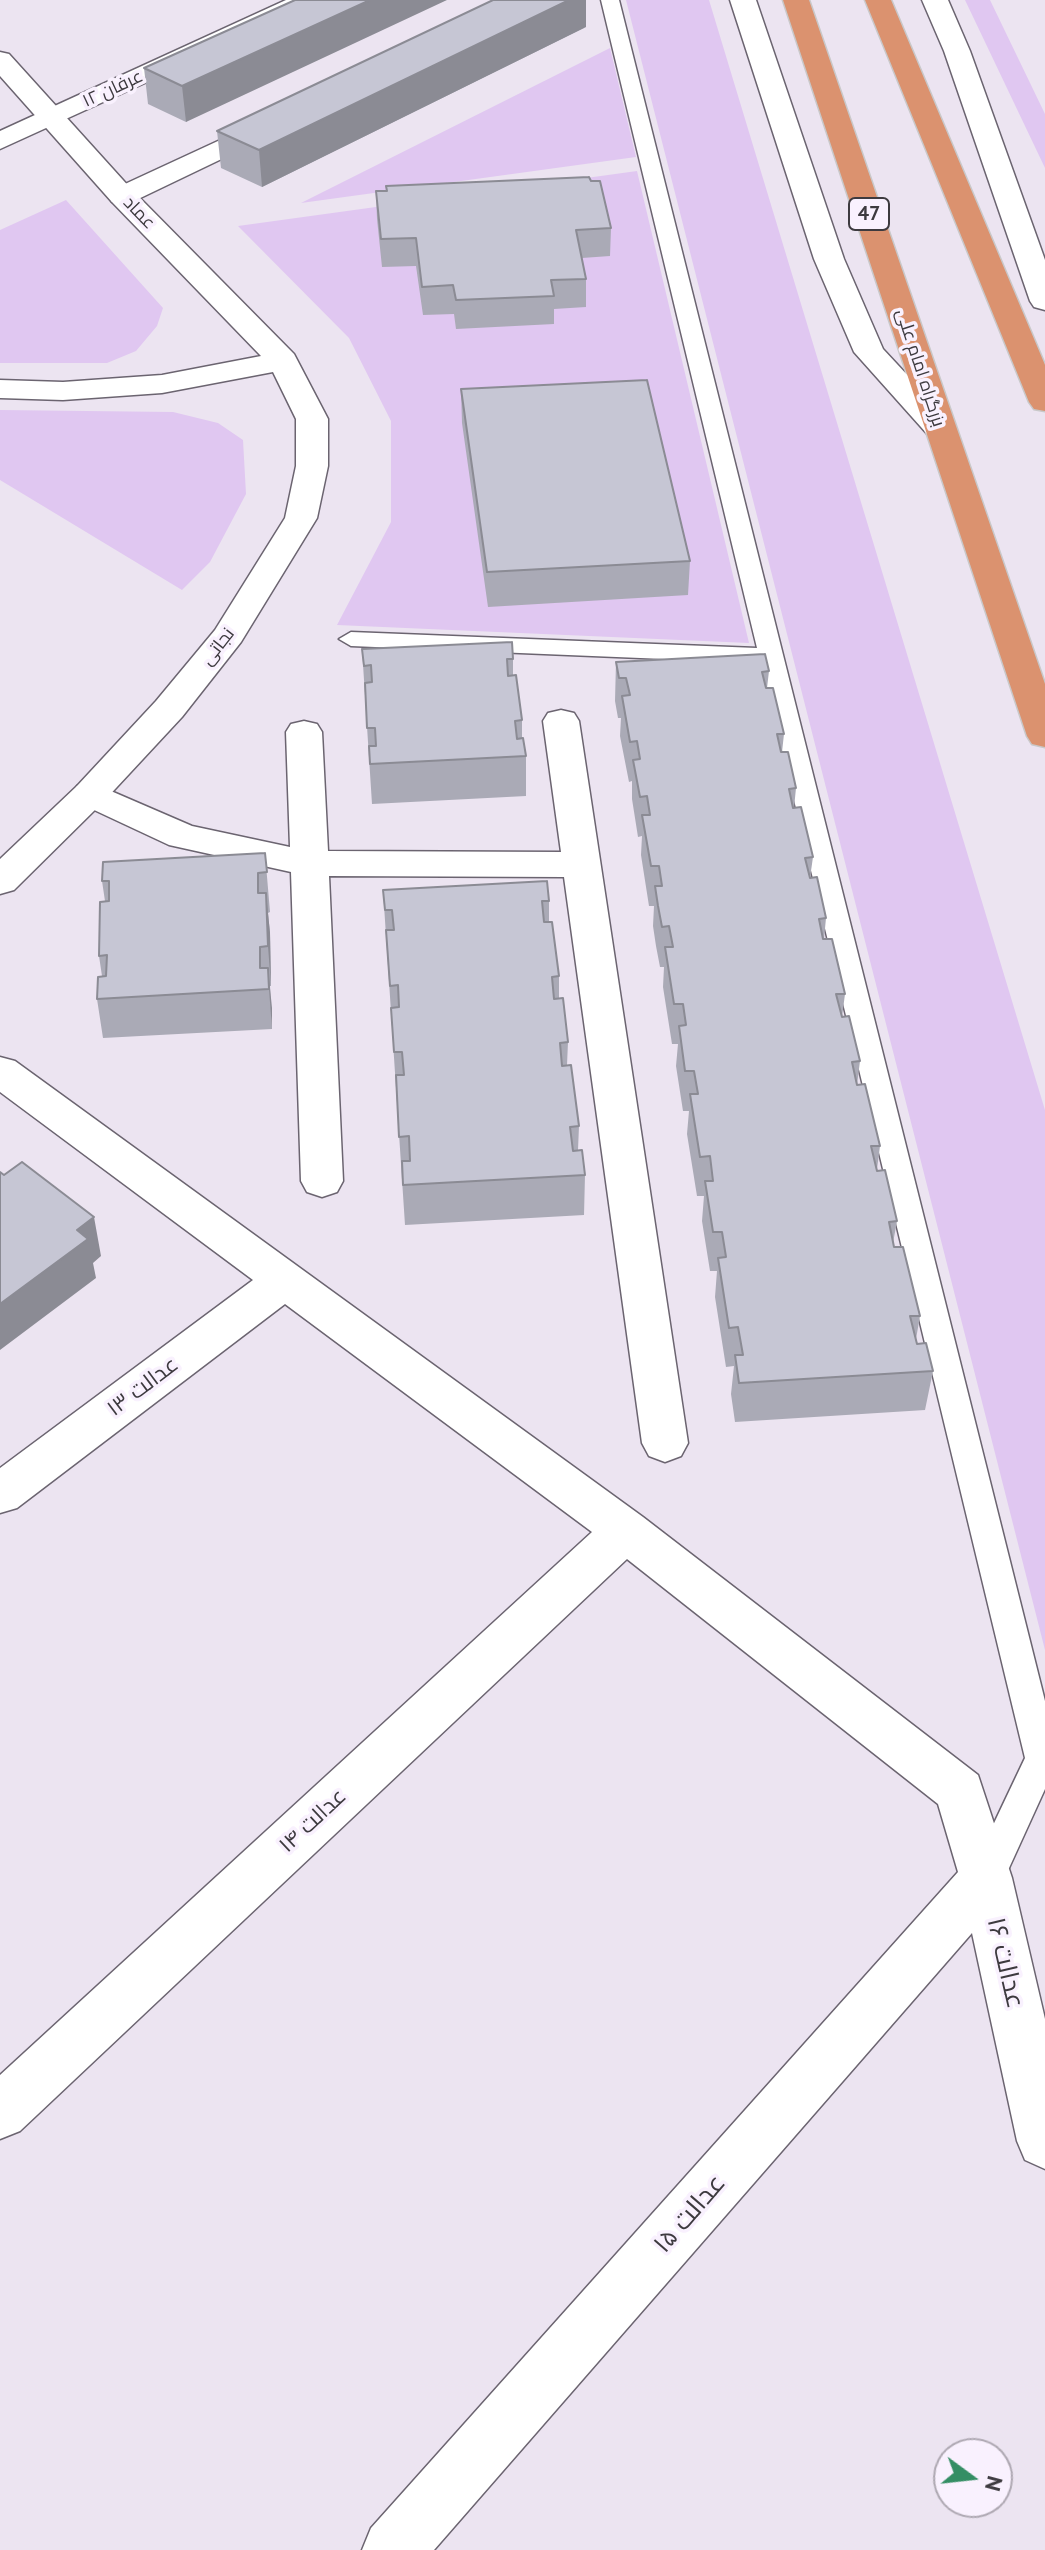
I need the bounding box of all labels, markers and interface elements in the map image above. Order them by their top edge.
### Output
street label: عرفان ۱۲ [79,66,147,112]
street label: عماد [118,192,160,234]
road number: 47 [849,198,889,230]
street label: بزرگراه امام علی [891,306,949,430]
street label: نجاتی [197,624,239,670]
street label: عدالت ۱۳ [102,1352,184,1422]
street label: عدالت ۱۴ [274,1783,352,1859]
street label: عدالت ۱۶ [979,1915,1031,2011]
street label: عدالت ۱۵ [647,2168,733,2260]
north arrow [933,2438,1013,2518]
text: N [979,2473,1010,2494]

